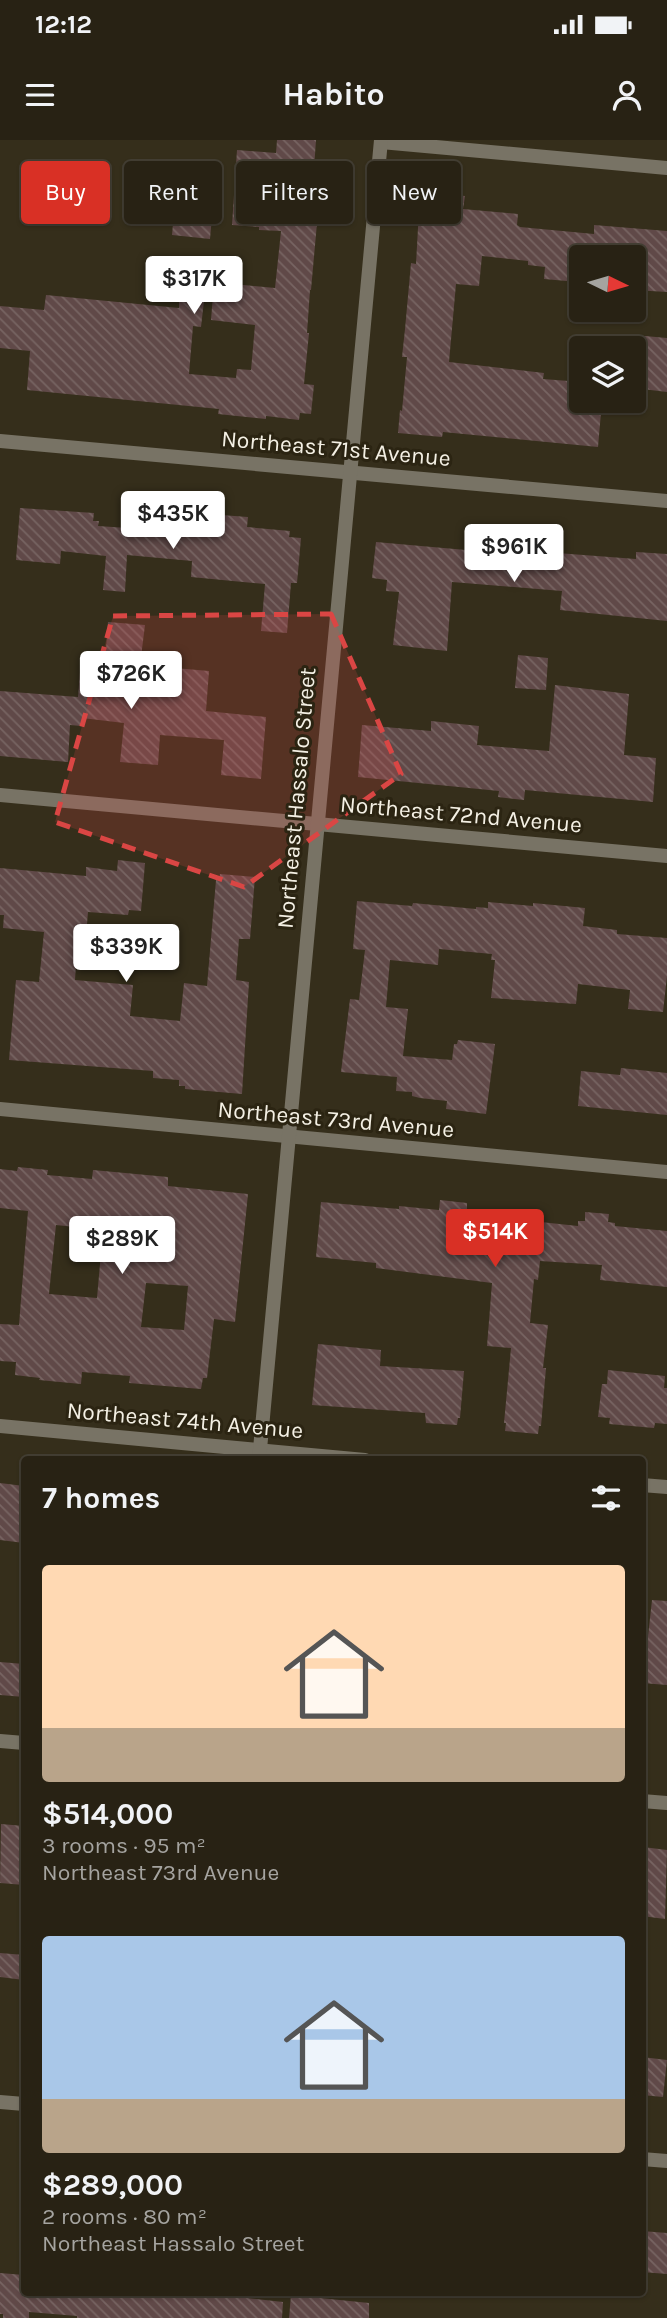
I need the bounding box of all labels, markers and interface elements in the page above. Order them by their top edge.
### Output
text: 12:12 [35,9,92,40]
icon: menu [21,76,59,114]
text: Habito [282,76,385,113]
icon: person [608,76,646,114]
chip: Buy [21,161,110,224]
chip: Rent [124,161,222,224]
chip: Filters [236,161,353,224]
chip: New [367,161,461,224]
north arrow [569,245,646,322]
map controls [569,245,646,413]
pin: $317K [145,256,243,316]
text: $317K [162,265,226,292]
button: layers [569,336,646,413]
street label: Northeast 71st Avenue [220,425,452,472]
pin: $435K [124,492,222,551]
text: $435K [137,500,209,527]
pin: $961K [465,524,563,584]
text: $961K [480,533,548,560]
pin: $726K [82,652,180,711]
text: $726K [96,660,166,687]
street label: Northeast Hassalo Street [272,666,321,930]
street label: Northeast 72nd Avenue [339,790,583,839]
pin: $339K [77,924,175,984]
text: $339K [89,933,163,960]
street label: Northeast 73rd Avenue [217,1096,455,1143]
pin: $514K [446,1210,544,1269]
pin: $289K [73,1216,171,1276]
text: $514K [462,1218,528,1245]
text: $289K [85,1225,159,1252]
street label: Northeast 74th Avenue [66,1397,304,1444]
icon: filters [587,1479,625,1517]
text: 7 homes [42,1480,160,1516]
icon: home [271,1611,397,1737]
text: $514,000 [42,1796,173,1832]
text: 3 rooms · 95 m² [42,1832,206,1859]
text: Northeast 73rd Avenue [42,1859,279,1886]
icon: home [271,1982,397,2108]
text: $289,000 [42,2167,183,2203]
text: 2 rooms · 80 m² [42,2203,207,2230]
text: Northeast Hassalo Street [42,2230,304,2257]

